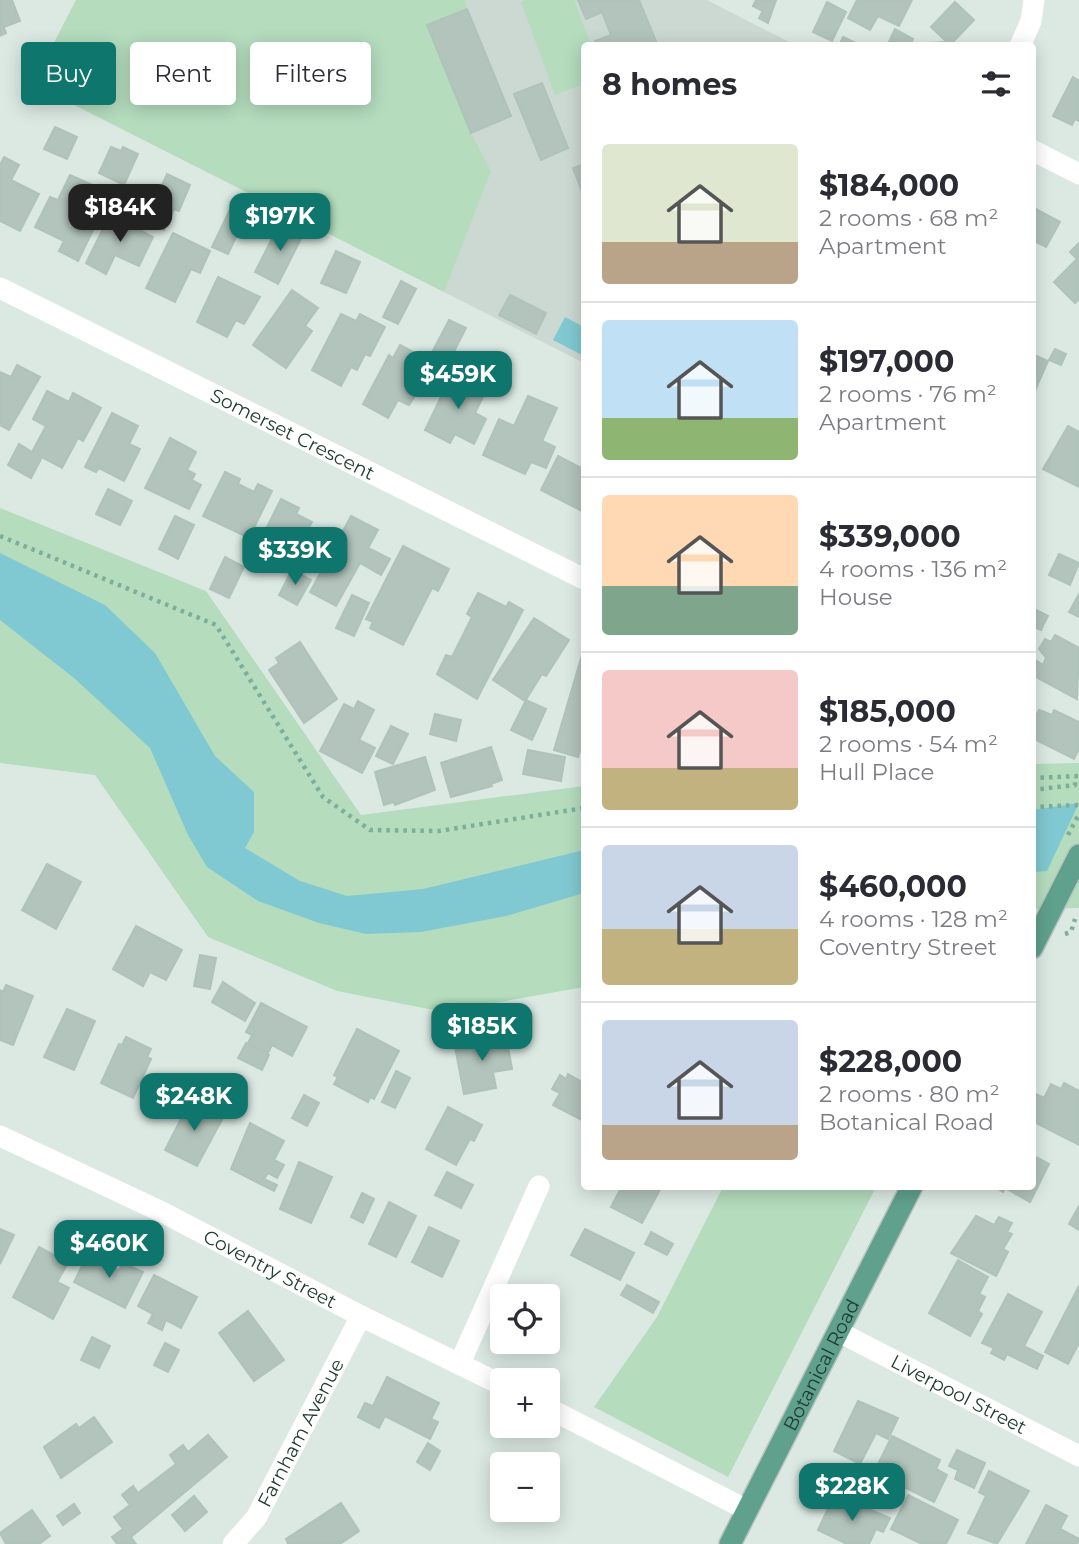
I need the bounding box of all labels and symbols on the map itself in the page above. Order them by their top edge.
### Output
pin: $184K [71,184,169,244]
pin: $197K [231,194,329,253]
pin: $459K [409,352,507,411]
street label: Somerset Crescent [207,383,379,485]
pin: $339K [246,528,344,587]
pin: $185K [433,1004,531,1063]
pin: $248K [145,1074,243,1133]
pin: $460K [60,1220,158,1280]
street label: Coventry Street [200,1224,341,1313]
street label: Botanical Road [778,1295,864,1434]
street label: Liverpool Street [887,1349,1031,1439]
street label: Farnham Avenue [252,1354,348,1511]
pin: $228K [803,1464,901,1523]

